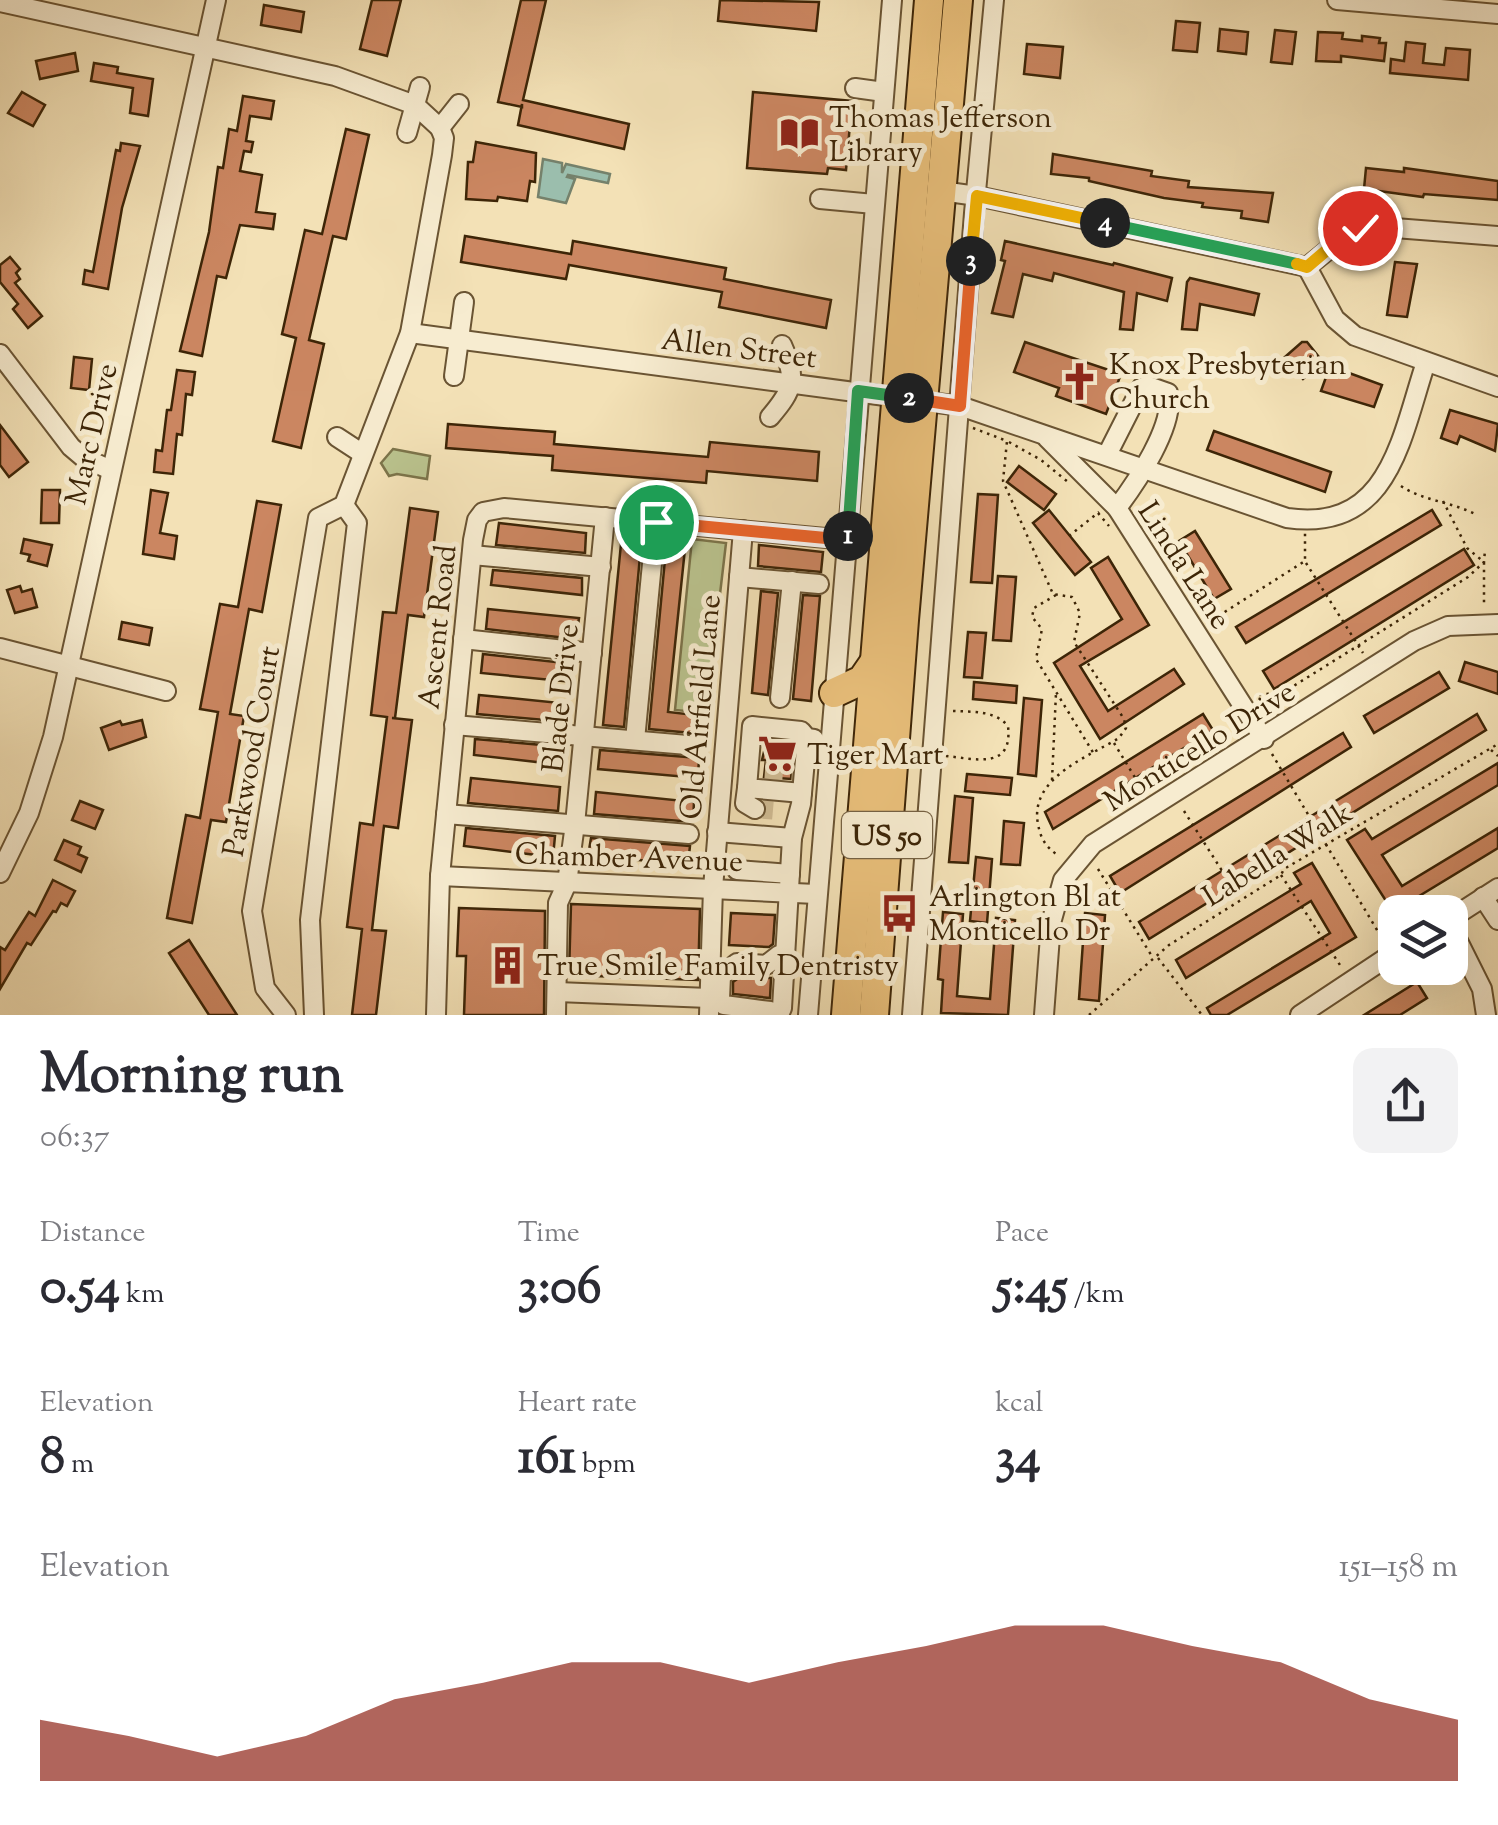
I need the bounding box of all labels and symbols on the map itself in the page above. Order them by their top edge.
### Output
place label: Thomas Jefferson Library [829,98,1052,175]
library icon: Thomas Jefferson Library [778,113,820,155]
pin [1318,186,1403,271]
pin: 4 [1080,198,1130,248]
pin: 3 [946,236,996,286]
street label: Allen Street [658,320,819,381]
place label: Knox Presbyterian Church [1109,345,1347,422]
street label: Marc Drive [56,359,131,510]
church icon: Knox Presbyterian Church [1058,360,1100,402]
pin: 2 [884,373,934,423]
pin [614,480,699,565]
street label: Linda Lane [1126,494,1240,639]
pin: 1 [823,511,873,561]
street label: Ascent Road [409,543,470,712]
street label: Old Airfield Lane [671,593,734,822]
street label: Blade Drive [533,622,592,775]
street label: Parkwood Court [214,643,293,860]
street label: Monticello Drive [1096,672,1304,824]
supermarket icon: Tiger Mart [756,733,798,775]
place label: Tiger Mart [807,735,944,778]
street label: Labella Walk [1195,793,1361,919]
road number: US 50 [842,812,932,858]
street label: Chamber Avenue [514,834,744,885]
place label: Arlington Bl at Monticello Dr [929,877,1121,954]
bus stop icon: Arlington Bl at Monticello Dr [878,892,920,934]
building icon: True Smile Family Dentristy [486,944,528,986]
place label: True Smile Family Dentristy [537,946,899,989]

